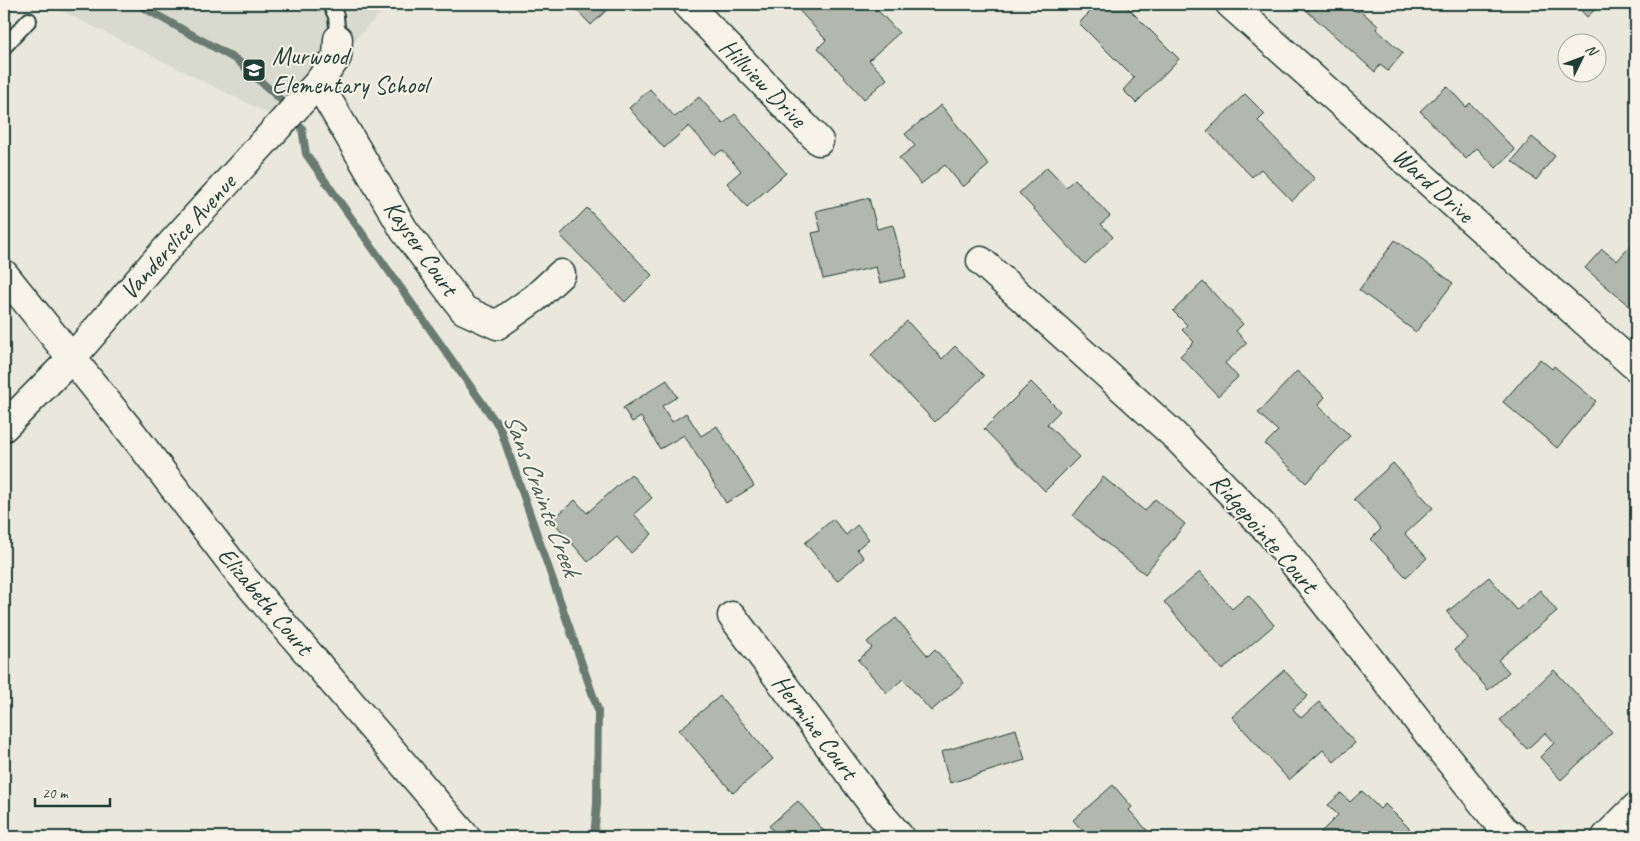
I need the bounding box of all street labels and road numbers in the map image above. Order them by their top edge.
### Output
street label: Hillview Drive [713,32,815,136]
street label: Ward Drive [1386,140,1482,231]
street label: Vanderslice Avenue [113,166,244,307]
street label: Kayser Court [377,194,467,304]
street label: Ridgepointe Court [1203,466,1327,602]
street label: Elizabeth Court [210,540,321,664]
street label: Hermine Court [765,668,867,788]

